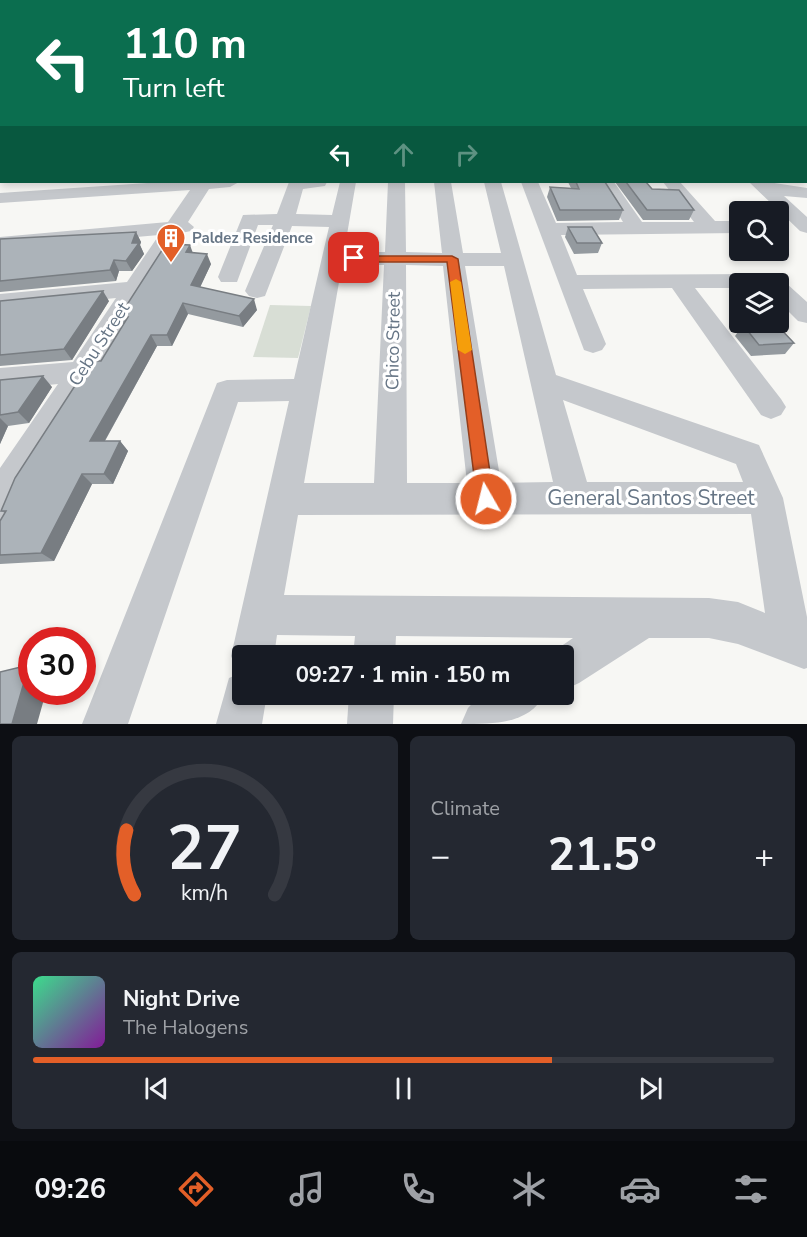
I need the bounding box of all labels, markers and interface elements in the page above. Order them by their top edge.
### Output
text: 110 m [123,16,247,73]
icon: left [24,24,102,102]
text: Turn left [123,70,224,107]
icon: left [324,138,357,171]
icon: ahead [387,138,420,171]
icon: right [450,138,483,171]
map controls [729,201,789,333]
button: search [729,201,789,261]
building icon: Paldez Residence [155,222,187,264]
place label: Paldez Residence [192,228,313,248]
pin [328,232,379,283]
icon: arrive [337,241,370,274]
button: layers [729,273,789,333]
street label: Chico Street [380,291,406,390]
street label: Cebu Street [63,297,135,391]
position arrow [454,467,518,531]
street label: General Santos Street [547,484,755,512]
speed limit sign: 30 [18,627,96,705]
text: 09:27 · 1 min · 150 m [296,660,510,690]
text: Climate [431,795,500,822]
text: 27 [167,806,242,891]
text: 21.5° [548,825,657,886]
text: − [431,834,450,879]
text: + [754,834,774,879]
text: km/h [181,878,228,908]
text: Night Drive [123,984,240,1014]
text: The Halogens [123,1014,248,1041]
icon: previous [140,1072,173,1105]
icon: pause [387,1072,420,1105]
icon: next [634,1072,667,1105]
icon: directions [175,1168,217,1210]
icon: music [286,1168,328,1210]
icon: phone [397,1168,439,1210]
icon: climate [508,1168,550,1210]
icon: car [619,1168,661,1210]
icon: filters [730,1168,772,1210]
text: 09:26 [35,1171,106,1208]

